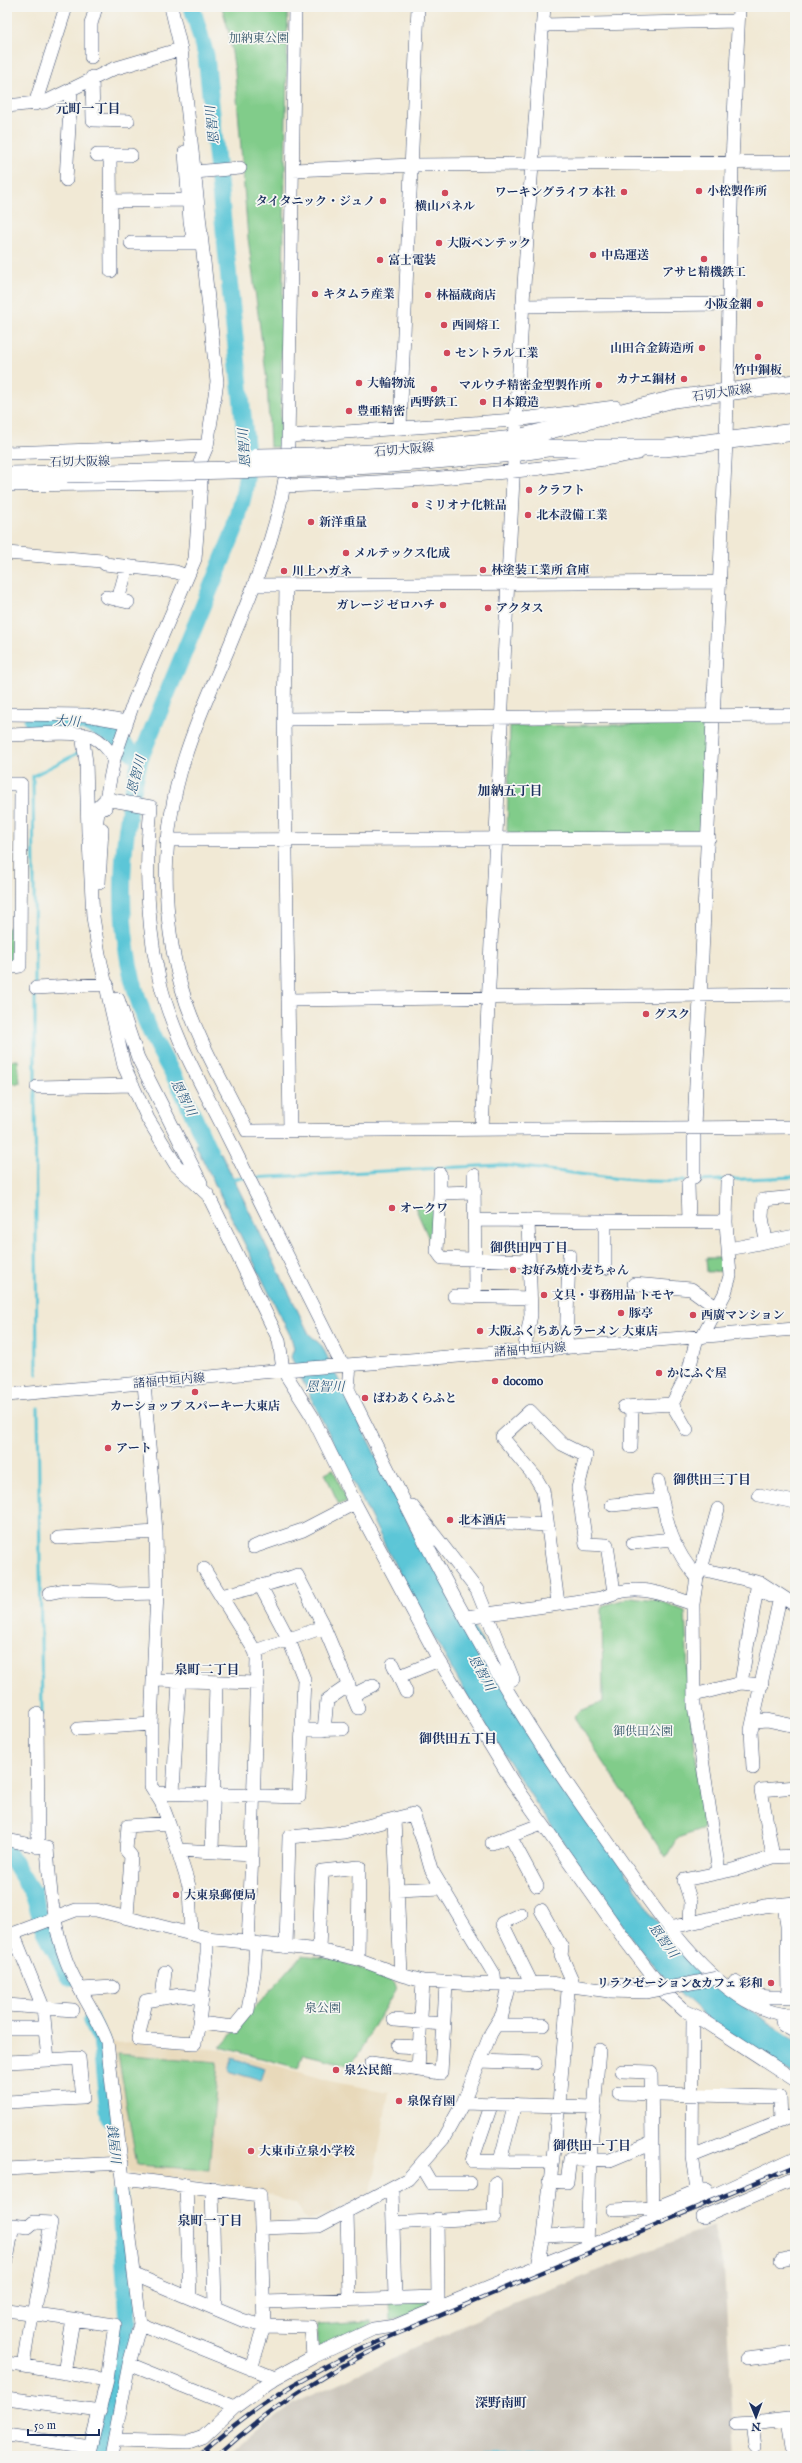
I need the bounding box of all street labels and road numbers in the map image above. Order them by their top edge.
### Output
street label: 石切大阪線 [691,381,753,405]
street label: 石切大阪線 [373,440,435,460]
street label: 石切大阪線 [50,454,110,470]
street label: 諸福中垣内線 [494,1340,566,1360]
street label: 諸福中垣内線 [132,1370,206,1392]

